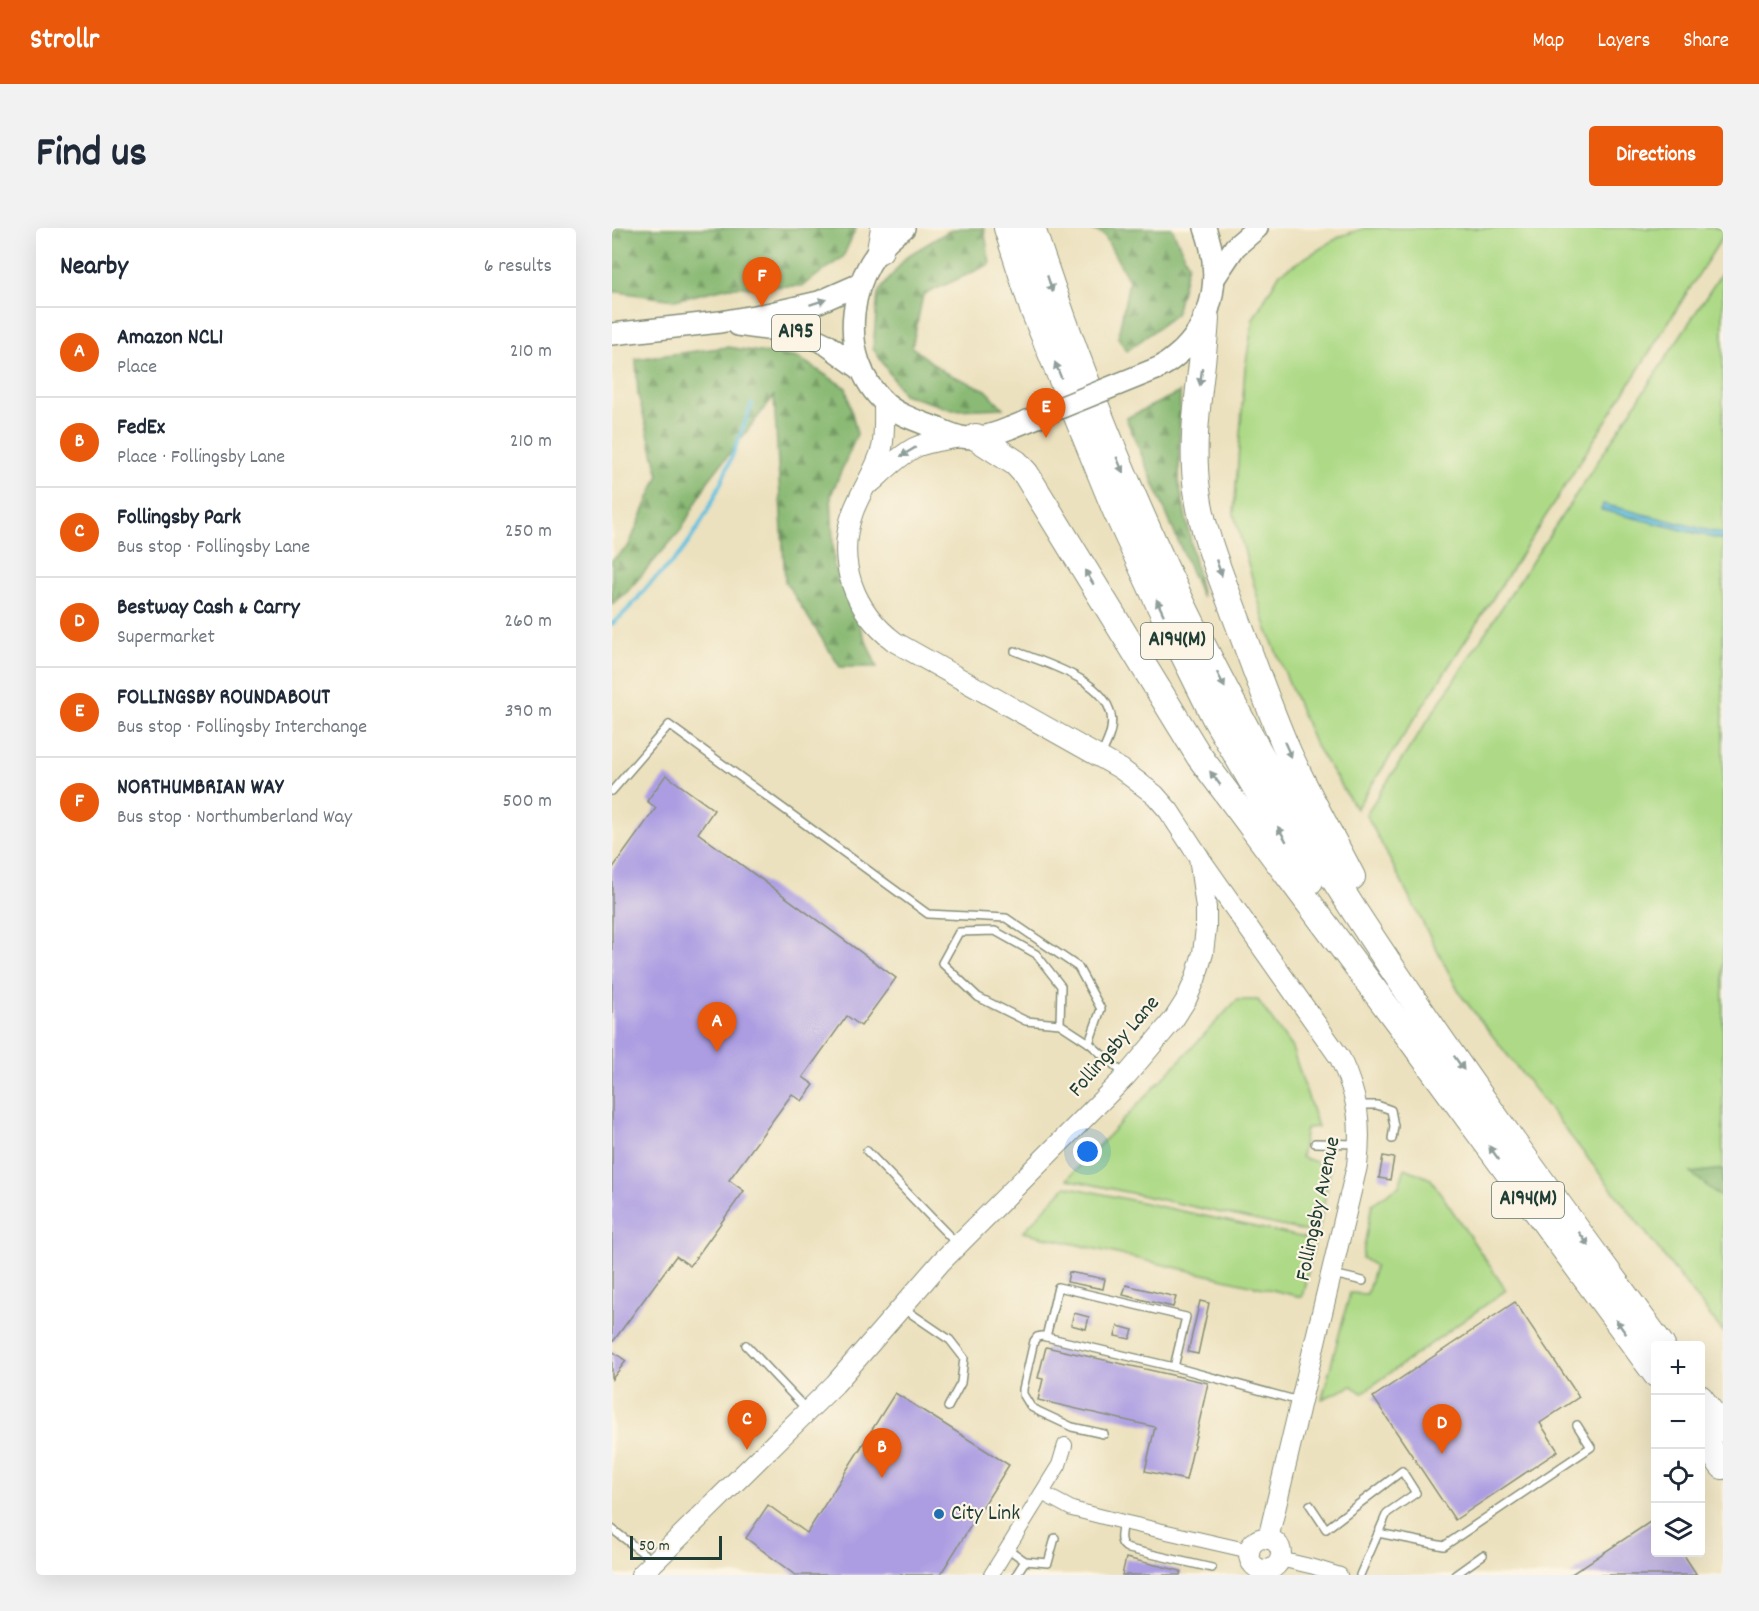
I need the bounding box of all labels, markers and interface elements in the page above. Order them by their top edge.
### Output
text: Strollr [30,22,99,62]
text: Map [1533,27,1564,57]
text: Layers [1597,27,1650,57]
text: Share [1683,27,1729,57]
text: Find us [36,126,147,186]
button: Directions [1589,126,1723,186]
text: Nearby [60,249,128,286]
text: 6 results [484,253,552,281]
pin: F [742,257,782,307]
one-way arrow [1046,275,1055,293]
one-way arrow [809,296,827,306]
road number: A195 [772,315,820,351]
text: Amazon NCL1 [117,323,223,354]
text: A [74,338,85,366]
text: 210 m [510,338,552,366]
text: Place [117,354,157,382]
one-way arrow [1053,361,1062,379]
one-way arrow [1196,367,1205,386]
pin: E [1026,388,1066,438]
text: FedEx [117,413,165,444]
text: B [75,428,84,456]
text: 210 m [510,428,552,456]
text: Place · Follingsby Lane [117,444,285,472]
one-way arrow [900,447,916,458]
one-way arrow [1116,457,1125,474]
text: Follingsby Park [117,503,241,534]
text: C [75,518,84,546]
text: 250 m [505,518,552,546]
text: Bus stop · Follingsby Lane [117,534,310,562]
one-way arrow [1214,559,1224,577]
one-way arrow [1084,569,1095,585]
text: Bestway Cash & Carry [117,593,300,624]
one-way arrow [1155,598,1164,615]
text: D [74,608,85,636]
text: 260 m [504,608,552,636]
road number: A194(M) [1141,623,1213,659]
text: Supermarket [117,624,215,652]
one-way arrow [1216,672,1226,689]
text: FOLLINGSBY ROUNDABOUT [117,683,330,714]
text: E [75,698,84,726]
text: 390 m [505,698,552,726]
text: Bus stop · Follingsby Interchange [117,714,367,742]
one-way arrow [1283,742,1293,760]
one-way arrow [1209,770,1221,786]
text: NORTHUMBRIAN WAY [117,773,283,804]
text: F [75,788,84,816]
text: 500 m [503,788,552,816]
text: Bus stop · Northumberland Way [117,804,352,832]
one-way arrow [1277,826,1288,842]
street label: Follingsby Lane [1062,989,1168,1105]
pin: A [698,1002,736,1052]
one-way arrow [1452,1055,1464,1071]
street label: Follingsby Avenue [1289,1134,1349,1284]
your location [1073,1137,1102,1166]
one-way arrow [1488,1145,1500,1160]
road number: A194(M) [1492,1182,1564,1218]
one-way arrow [1578,1230,1590,1246]
one-way arrow [1615,1320,1627,1336]
map controls [1651,1341,1705,1557]
button: + [1651,1341,1705,1395]
button: − [1651,1395,1705,1449]
pin: C [728,1400,766,1450]
pin: D [1422,1404,1462,1454]
pin: B [862,1428,902,1478]
button: locate [1651,1449,1705,1503]
place label: City Link [951,1499,1020,1530]
button: layers [1651,1503,1705,1557]
marker: City Link [932,1507,946,1521]
scale bar [630,1533,722,1560]
text: 50 m [639,1535,670,1558]

